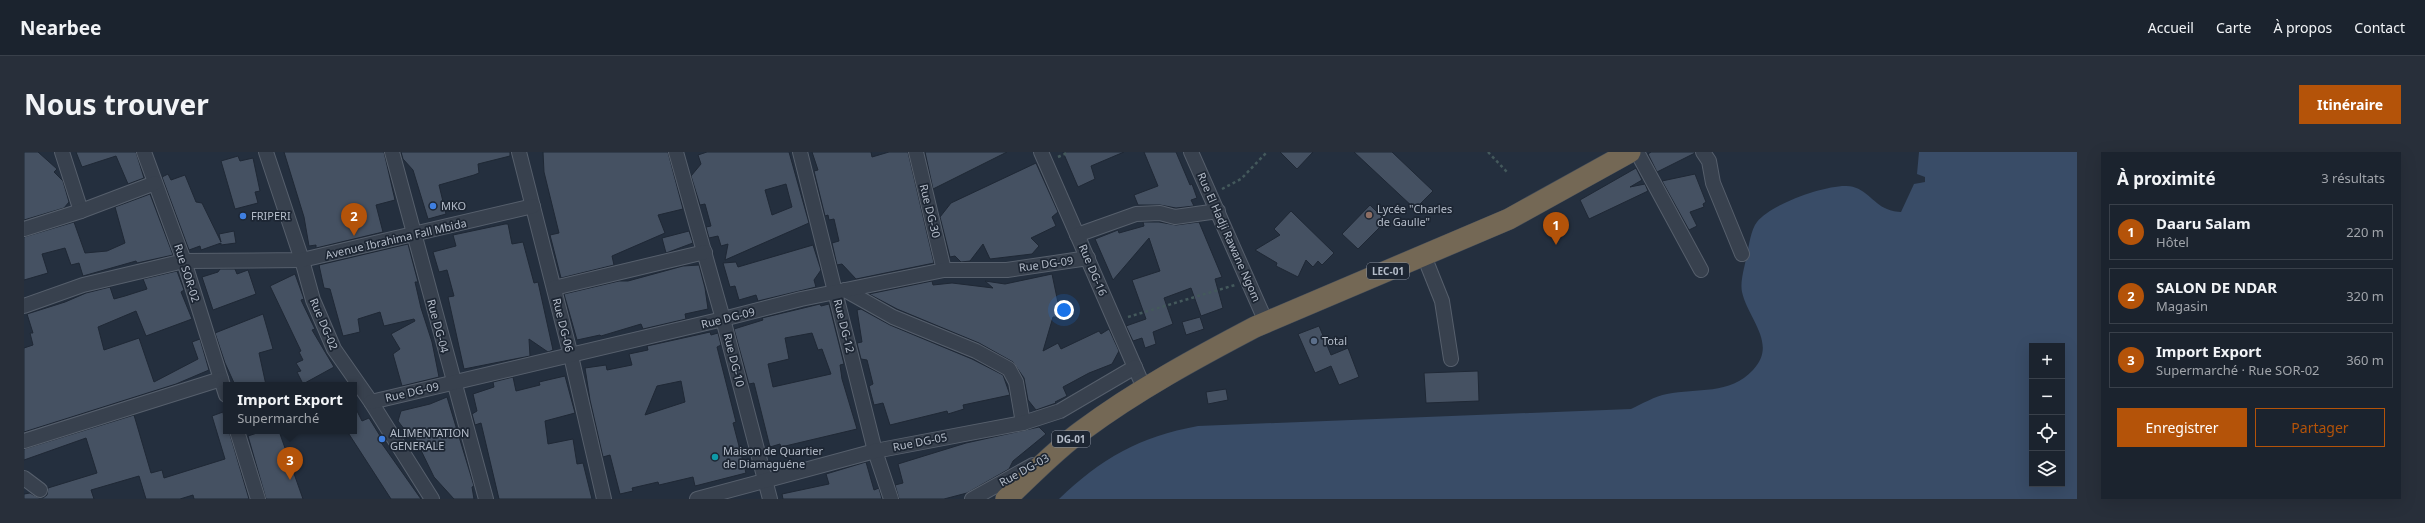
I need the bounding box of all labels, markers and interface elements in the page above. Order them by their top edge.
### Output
text: Nearbee [20,15,101,41]
text: Accueil [2148,18,2194,37]
text: Carte [2216,18,2251,37]
text: À propos [2273,18,2332,37]
text: Contact [2354,18,2405,37]
text: Nous trouver [24,85,209,123]
button: Itinéraire [2299,85,2401,124]
text: À proximité [2117,167,2216,190]
text: 3 résultats [2321,169,2385,187]
street label: Rue El Hadji Rawane Ngom [1194,170,1265,304]
street label: Rue DG-30 [917,182,944,239]
place label: MKO [441,198,466,213]
marker: MKO [428,201,438,211]
place label: Lycée "Charles de Gaulle" [1377,201,1452,229]
pin: 2 [341,203,367,236]
place label: FRIPERI [251,208,291,223]
marker: Lycée "Charles de Gaulle" [1364,210,1374,220]
marker: FRIPERI [238,211,248,221]
pin: 1 [1543,212,1569,245]
text: Daaru Salam [2156,213,2251,233]
street label: Avenue Ibrahima Fall Mbida [324,215,468,262]
text: 1 [2127,223,2135,241]
text: 220 m [2346,223,2384,241]
text: Hôtel [2156,233,2189,251]
street label: Rue SOR-02 [171,242,204,304]
street label: Rue DG-16 [1076,242,1111,298]
street label: Rue DG-09 [1018,252,1074,275]
road number: LEC-01 [1367,263,1409,279]
text: SALON DE NDAR [2156,277,2277,297]
text: 2 [2127,287,2135,305]
text: 320 m [2346,287,2384,305]
street label: Rue DG-02 [307,296,342,352]
street label: Rue DG-06 [550,296,577,353]
street label: Rue DG-04 [424,297,453,355]
street label: Rue DG-12 [831,297,858,354]
text: Magasin [2156,297,2208,315]
your location [1054,300,1074,320]
street label: Rue DG-09 [699,304,756,331]
street label: Rue DG-10 [721,331,748,388]
place label: Total [1322,333,1347,348]
marker: Total [1309,336,1319,346]
text: Import Export [2156,341,2262,361]
map controls [2029,343,2065,487]
button: + [2029,343,2065,379]
text: 3 [2127,351,2135,369]
text: 360 m [2346,351,2384,369]
text: Supermarché · Rue SOR-02 [2156,361,2320,379]
street label: Rue DG-09 [383,378,440,405]
button: − [2029,379,2065,415]
popup [223,382,357,434]
text: Import Export [237,389,343,409]
button: Enregistrer [2117,408,2247,447]
button: Partager [2255,408,2385,447]
text: Supermarché [237,409,319,427]
button: locate [2029,415,2065,451]
place label: ALIMENTATION GENERALE [390,425,469,453]
street label: Rue DG-05 [892,429,948,454]
road number: DG-01 [1052,431,1090,447]
marker: ALIMENTATION GENERALE [377,434,387,444]
place label: Maison de Quartier de Diamaguéne [723,443,824,471]
pin: 3 [277,447,303,480]
street label: Rue DG-03 [996,450,1051,489]
button: layers [2029,451,2065,487]
marker: Maison de Quartier de Diamaguéne [710,452,720,462]

